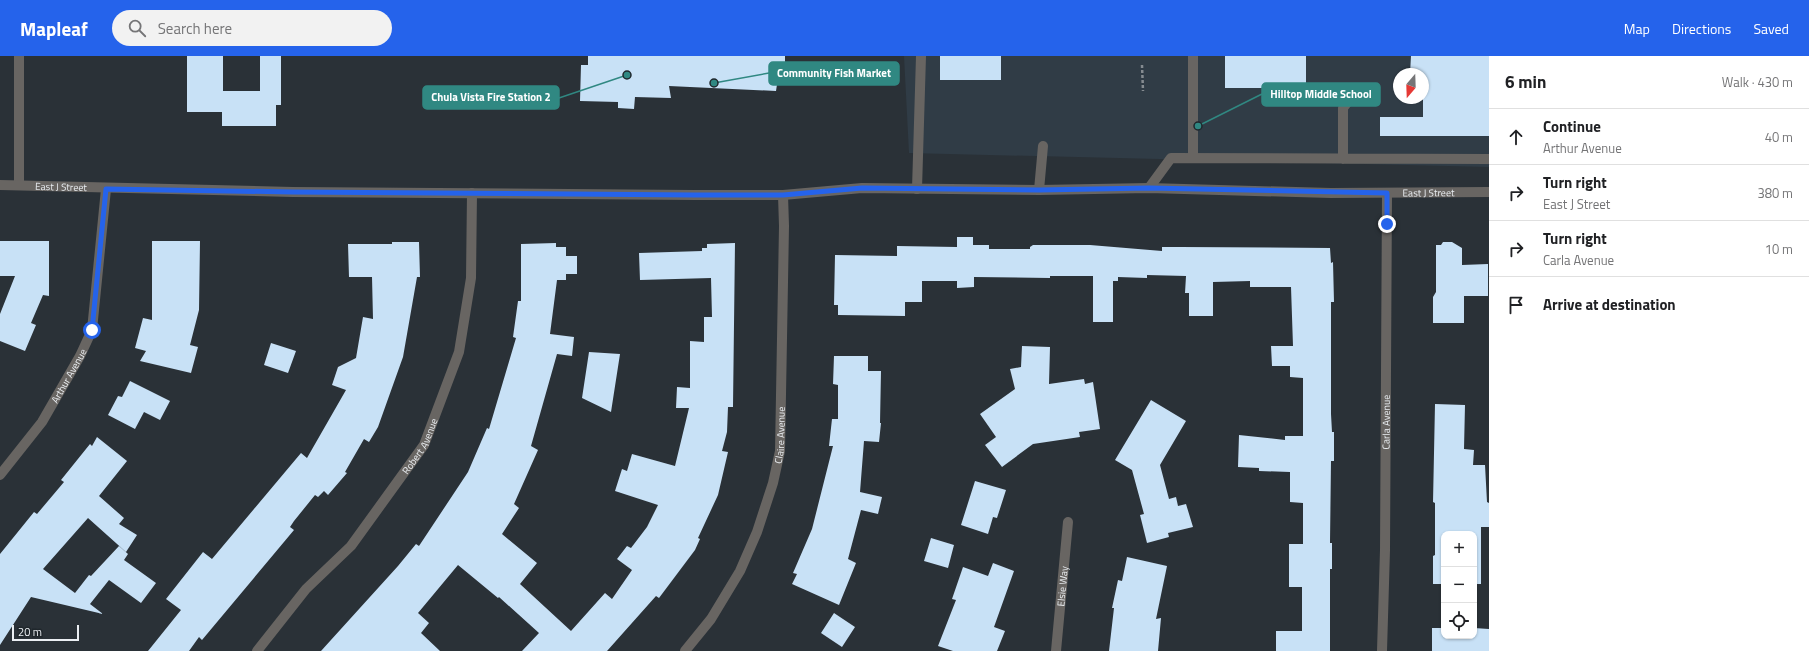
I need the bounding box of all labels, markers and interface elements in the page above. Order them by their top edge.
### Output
search box [112,10,392,46]
text: Mapleaf [20,14,88,43]
icon: search [126,17,148,39]
text: Search here [158,17,232,40]
text: Map [1624,18,1650,39]
text: Directions [1672,18,1731,39]
text: Saved [1753,18,1789,39]
callout: Community Fish Market [769,62,899,85]
text: Community Fish Market [777,65,891,81]
north arrow [1393,68,1429,104]
text: 6 min [1505,69,1546,95]
text: Walk · 430 m [1722,72,1793,92]
callout: Hilltop Middle School [1262,83,1380,106]
callout: Chula Vista Fire Station 2 [423,86,559,109]
text: Hilltop Middle School [1270,86,1372,102]
text: Chula Vista Fire Station 2 [431,89,551,105]
text: Continue [1543,115,1601,138]
icon: ahead [1505,126,1527,148]
text: 40 m [1765,127,1793,147]
text: Arthur Avenue [1543,138,1622,158]
text: Turn right [1543,171,1607,194]
street label: East J Street [35,179,88,195]
icon: right [1505,182,1527,204]
text: 380 m [1757,183,1793,203]
street label: East J Street [1403,185,1455,201]
text: East J Street [1543,194,1610,214]
route end [1378,215,1396,233]
text: Turn right [1543,227,1607,250]
icon: right [1505,238,1527,260]
text: 10 m [1765,239,1793,259]
text: Carla Avenue [1543,250,1614,270]
text: Arrive at destination [1543,293,1676,316]
icon: arrive [1505,294,1527,316]
route start [83,321,101,339]
street label: Arthur Avenue [47,346,90,406]
street label: Carla Avenue [1379,395,1394,449]
street label: Claire Avenue [770,407,789,465]
street label: Robert Avenue [398,416,441,477]
map controls [1441,531,1477,639]
button: + [1441,531,1477,567]
street label: Elsie Way [1053,565,1072,607]
button: − [1441,567,1477,603]
button: locate [1441,603,1477,639]
scale bar [12,623,79,642]
text: 20 m [18,624,42,640]

